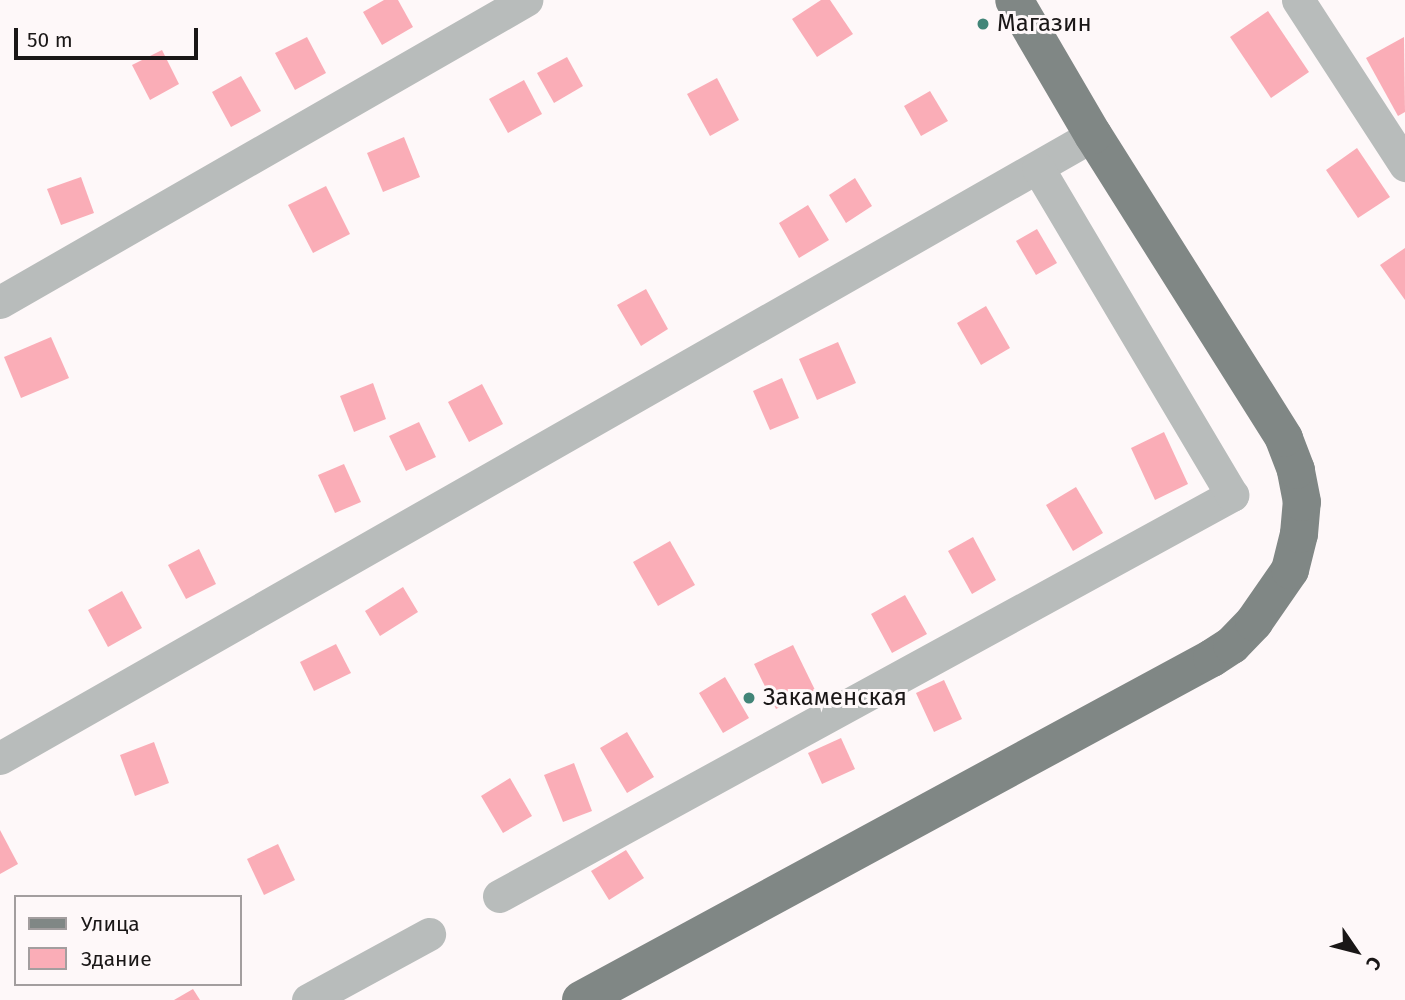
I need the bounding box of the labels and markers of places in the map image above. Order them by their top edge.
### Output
place label: Магазин [997,10,1092,38]
marker: Магазин [975,16,991,32]
place label: Закаменская [763,684,907,712]
marker: Закаменская [741,690,757,706]

